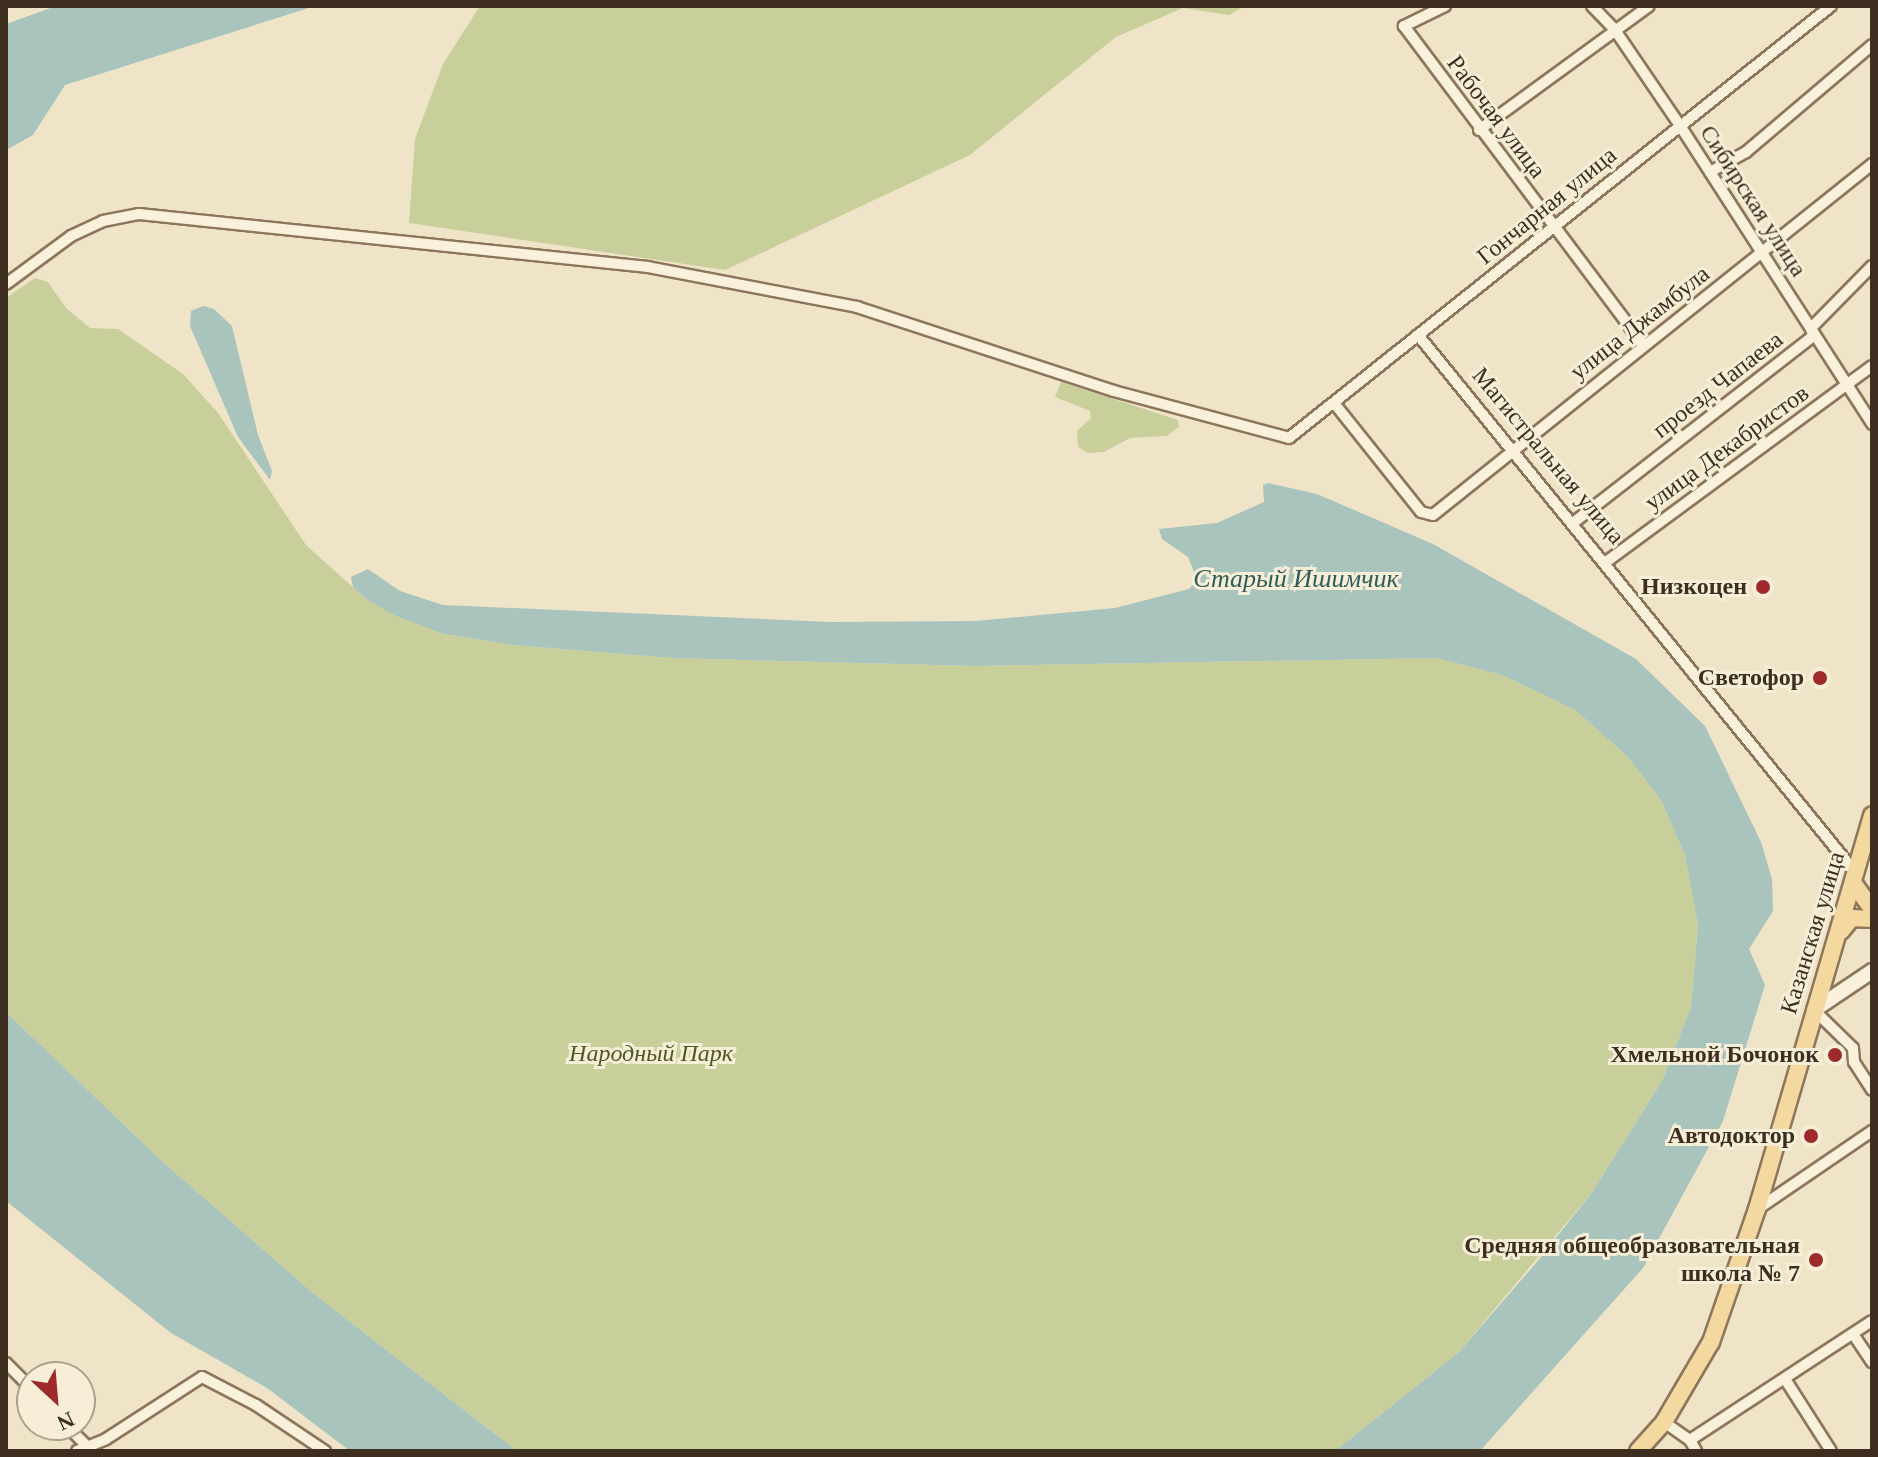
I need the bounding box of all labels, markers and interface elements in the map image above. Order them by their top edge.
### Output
street label: Рабочая улица [1440,50,1552,184]
street label: Сибирская улица [1693,120,1813,282]
street label: Гончарная улица [1471,141,1623,271]
street label: улица Джамбула [1565,260,1715,386]
street label: проезд Чапаева [1647,325,1789,445]
street label: Магистральная улица [1466,362,1630,550]
street label: улица Декабристов [1639,379,1815,517]
water label: Старый Ишимчик [1193,563,1399,595]
place label: Низкоцен [1641,573,1747,601]
marker: Низкоцен [1754,578,1772,596]
place label: Светофор [1698,664,1804,692]
marker: Светофор [1811,669,1829,687]
street label: Казанская улица [1775,848,1851,1018]
park label: Народный Парк [569,1040,733,1068]
place label: Хмельной Бочонок [1610,1041,1819,1069]
marker: Хмельной Бочонок [1826,1046,1844,1064]
place label: Автодоктор [1668,1122,1795,1150]
marker: Автодоктор [1802,1127,1820,1145]
place label: Средняя общеобразовательная школа № 7 [1464,1232,1800,1288]
marker: Средняя общеобразовательная школа № 7 [1807,1251,1825,1269]
north arrow [16,1361,96,1441]
text: N [53,1407,78,1436]

